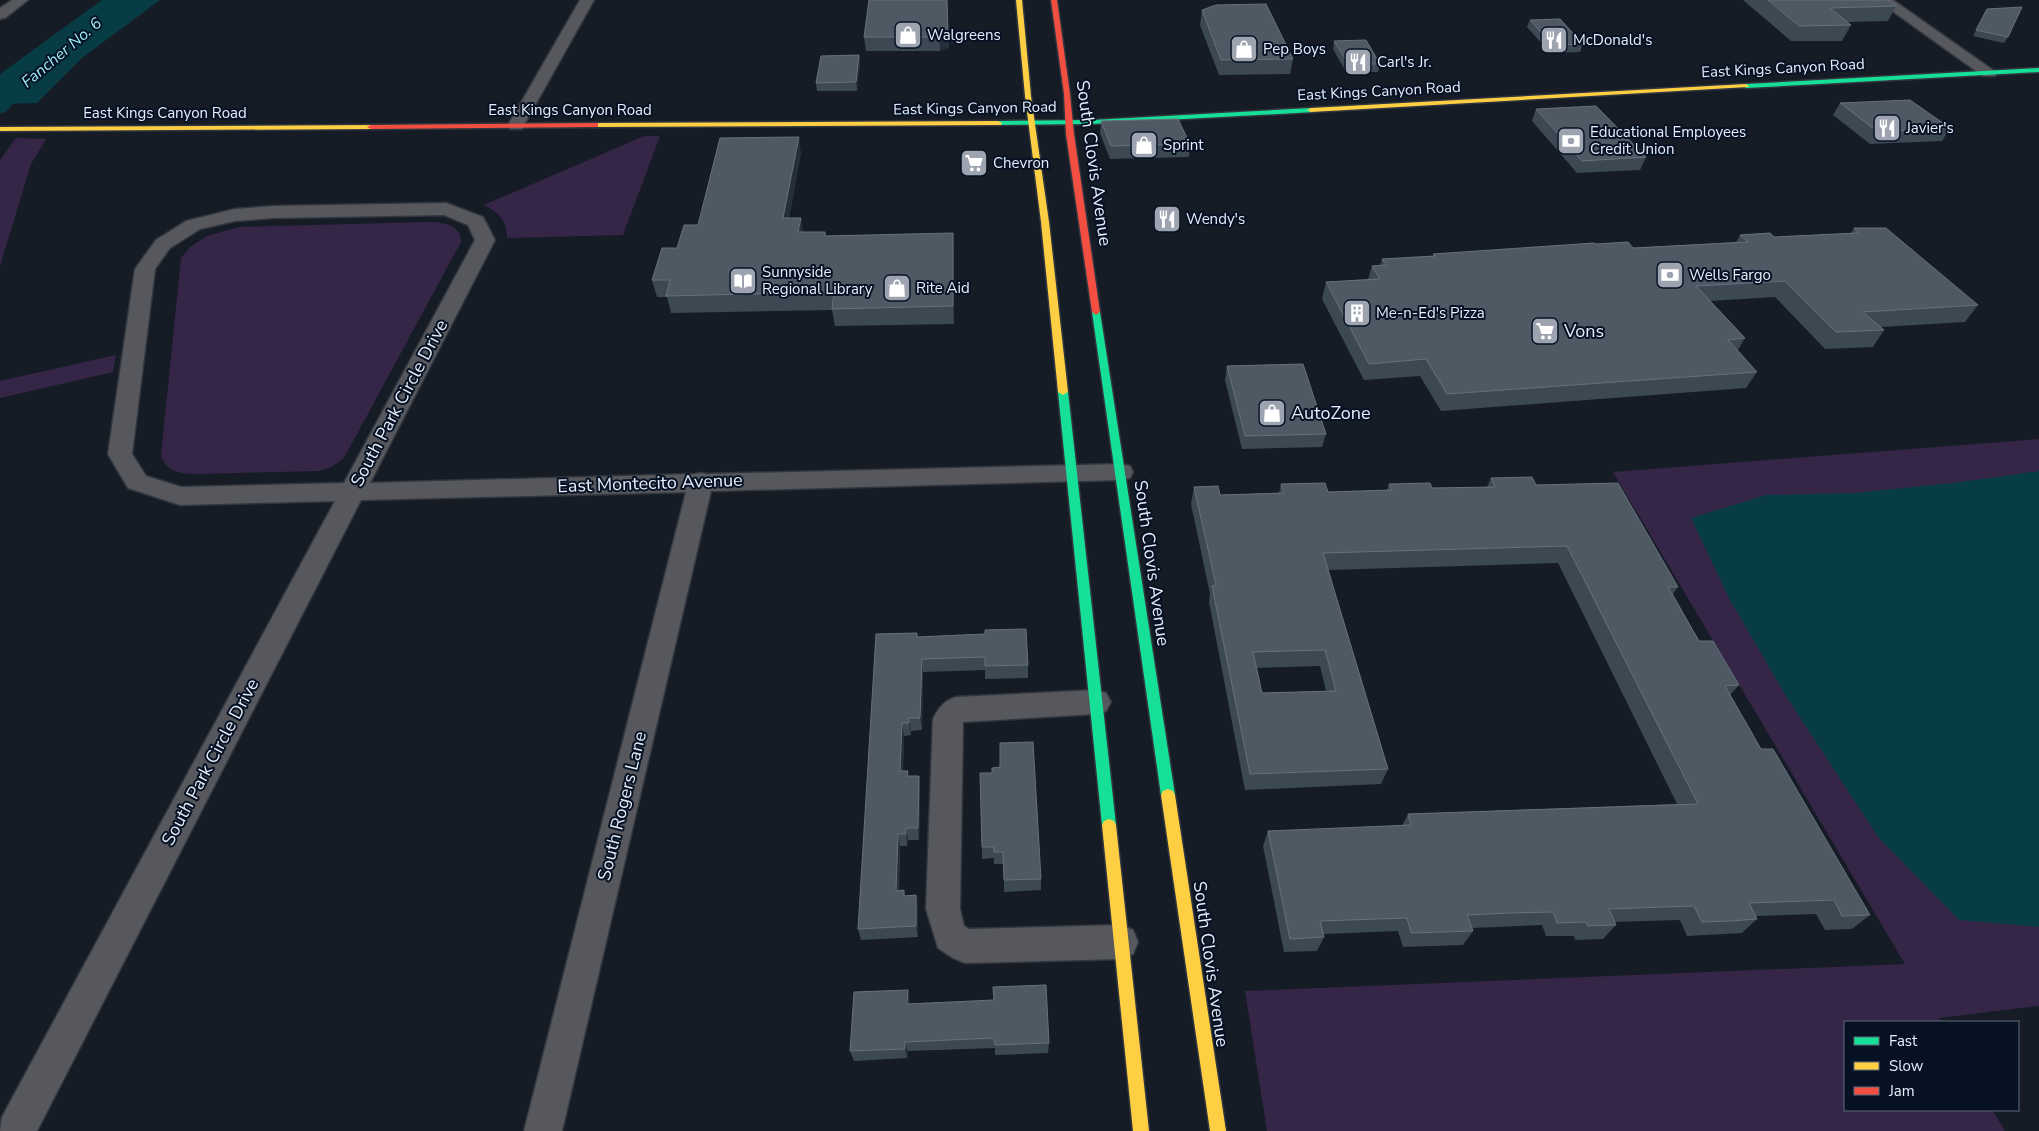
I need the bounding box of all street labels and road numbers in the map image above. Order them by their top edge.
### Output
street label: East Kings Canyon Road [1701,54,1865,82]
street label: East Kings Canyon Road [1297,77,1461,105]
street label: South Clovis Avenue [1070,78,1118,248]
street label: East Kings Canyon Road [893,97,1057,119]
street label: East Kings Canyon Road [488,100,652,120]
street label: East Kings Canyon Road [83,103,247,123]
street label: South Park Circle Drive [345,315,453,491]
street label: East Montecito Avenue [557,468,743,498]
street label: South Clovis Avenue [1128,478,1176,648]
street label: South Park Circle Drive [156,674,264,850]
street label: South Rogers Lane [592,729,652,883]
street label: South Clovis Avenue [1187,879,1235,1049]

